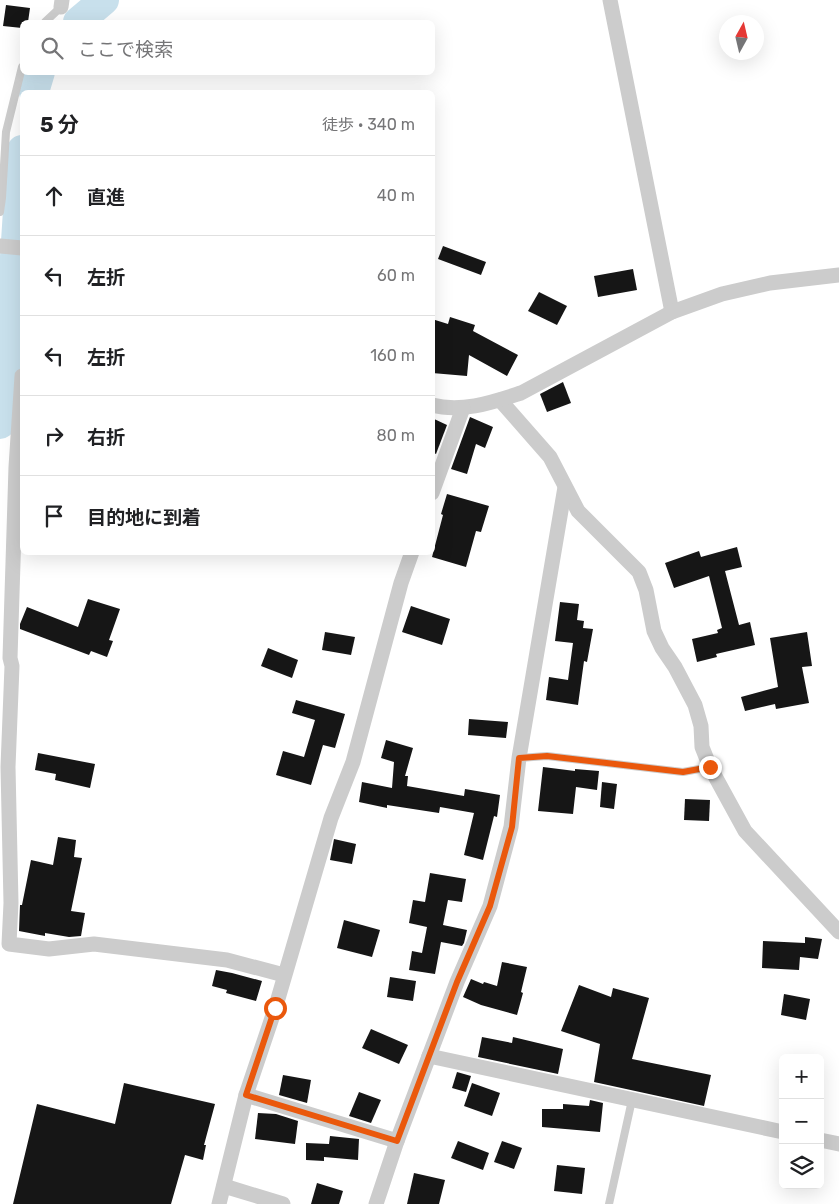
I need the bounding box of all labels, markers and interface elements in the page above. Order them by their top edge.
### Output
north arrow [719,15,764,60]
search box [20,20,435,75]
icon: search [38,34,66,62]
text: ここで検索 [78,38,173,61]
text: 5 分 [40,112,79,137]
text: 徒歩 · 340 m [322,115,415,134]
icon: ahead [40,182,68,210]
text: 直進 [87,186,125,209]
text: 40 m [377,186,415,205]
icon: left [40,262,68,290]
text: 左折 [87,266,125,289]
text: 60 m [377,266,415,285]
icon: left [40,342,68,370]
text: 左折 [87,346,125,369]
text: 160 m [370,346,415,365]
icon: right [40,422,68,450]
text: 右折 [87,426,125,449]
text: 80 m [377,426,415,445]
icon: arrive [40,502,68,530]
text: 目的地に到着 [87,506,201,529]
route end [699,756,722,779]
route start [264,997,287,1020]
map controls [779,1054,824,1189]
button: + [779,1054,824,1099]
button: − [779,1099,824,1144]
button: layers [779,1144,824,1189]

